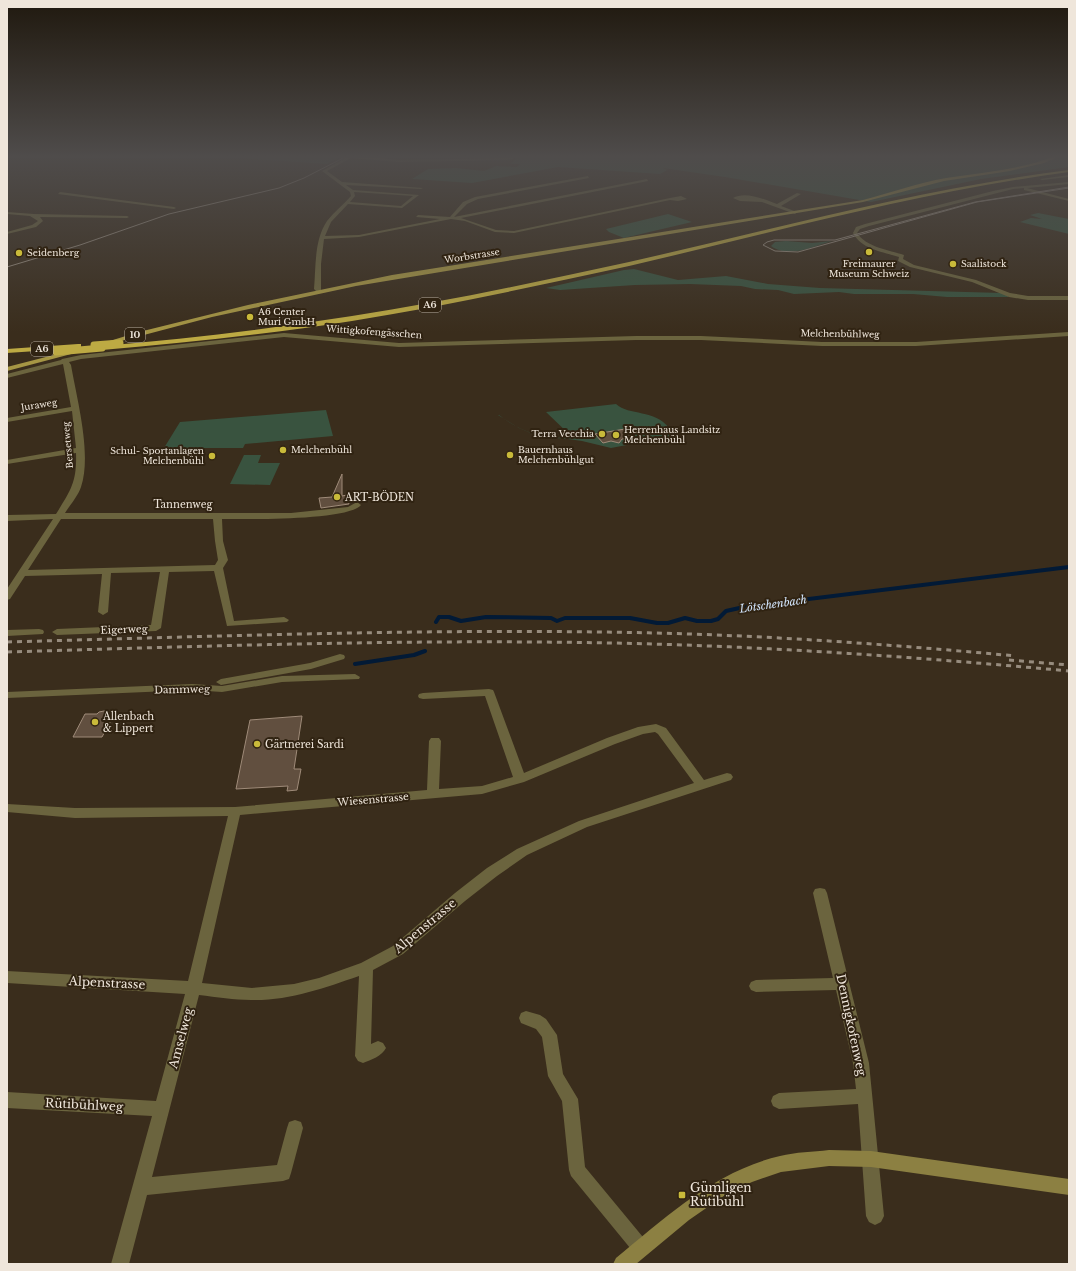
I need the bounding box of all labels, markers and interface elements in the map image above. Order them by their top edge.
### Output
street label: Worbstrasse [442,246,500,265]
place label: Seidenberg [27,247,80,258]
marker: Freimaurer Museum Schweiz [864,247,874,257]
marker: Seidenberg [14,248,24,258]
place label: Freimaurer Museum Schweiz [829,258,909,279]
place label: Saalistock [961,258,1007,269]
marker: Saalistock [948,259,958,269]
road number: A6 [419,298,441,312]
place label: A6 Center Muri GmbH [257,306,315,327]
marker: A6 Center Muri GmbH [245,312,255,322]
street label: Wittigkofengässchen [325,323,422,340]
street label: Melchenbühlweg [800,327,880,340]
road number: 10 [125,328,145,342]
road number: A6 [31,342,53,356]
street label: Juraweg [19,396,58,413]
street label: Bersetweg [60,421,75,469]
place label: Herrenhaus Landsitz Melchenbühl [624,424,720,445]
place label: Terra Vecchia [532,428,594,439]
marker: Terra Vecchia [597,429,607,439]
marker: Herrenhaus Landsitz Melchenbühl [611,430,621,440]
place label: Melchenbühl [291,444,352,455]
place label: Bauernhaus Melchenbühlgut [518,444,594,465]
place label: Schul- Sportanlagen Melchenbühl [110,445,204,466]
marker: Melchenbühl [278,445,288,455]
marker: Bauernhaus Melchenbühlgut [505,450,515,460]
marker: Schul- Sportanlagen Melchenbühl [207,451,217,461]
place label: ART-BÖDEN [344,490,414,504]
marker: ART-BÖDEN [332,492,342,502]
street label: Tannenweg [154,498,213,511]
water label: Lötschenbach [737,592,808,616]
street label: Eigerweg [100,622,149,637]
street label: Dammweg [154,682,211,696]
place label: Allenbach & Lippert [102,710,154,735]
marker: Allenbach & Lippert [90,717,100,727]
place label: Gärtnerei Sardi [265,738,344,751]
marker: Gärtnerei Sardi [252,739,262,749]
street label: Wiesenstrasse [336,790,409,809]
street label: Alpenstrasse [390,895,459,957]
street label: Alpenstrasse [67,973,146,992]
street label: Dennigkofenweg [833,973,870,1078]
street label: Amselweg [165,1005,196,1071]
street label: Rütibühlweg [45,1095,124,1114]
place label: Gümligen Rütibühl [690,1180,752,1209]
marker: Gümligen Rütibühl [677,1190,687,1200]

